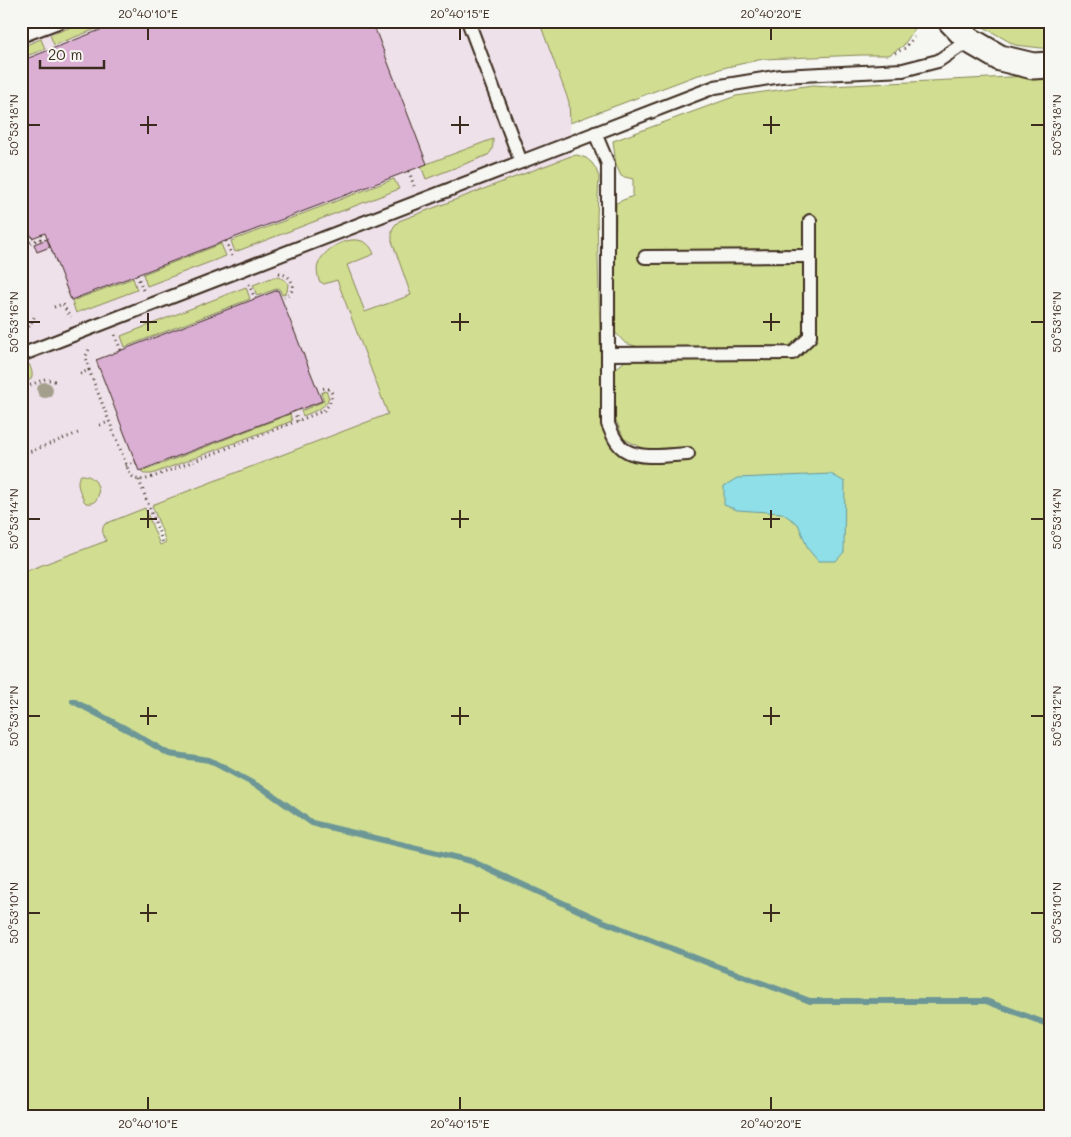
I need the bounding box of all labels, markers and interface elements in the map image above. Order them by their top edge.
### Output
text: 20°40'10"E [118,5,178,21]
text: 20°40'15"E [430,5,490,21]
text: 20°40'20"E [740,5,802,21]
scale bar [40,38,104,70]
text: 20 m [48,44,82,64]
text: 50°53'18"N [5,94,21,156]
text: 50°53'18"N [1048,94,1064,156]
text: 50°53'16"N [5,291,21,353]
text: 50°53'16"N [1048,291,1064,353]
text: 50°53'14"N [5,488,21,550]
text: 50°53'14"N [1048,488,1064,550]
text: 50°53'12"N [5,686,21,746]
text: 50°53'12"N [1048,686,1064,746]
text: 50°53'10"N [5,882,21,944]
text: 50°53'10"N [1048,882,1064,944]
text: 20°40'10"E [118,1115,178,1131]
text: 20°40'15"E [430,1115,490,1131]
text: 20°40'20"E [740,1115,802,1131]

